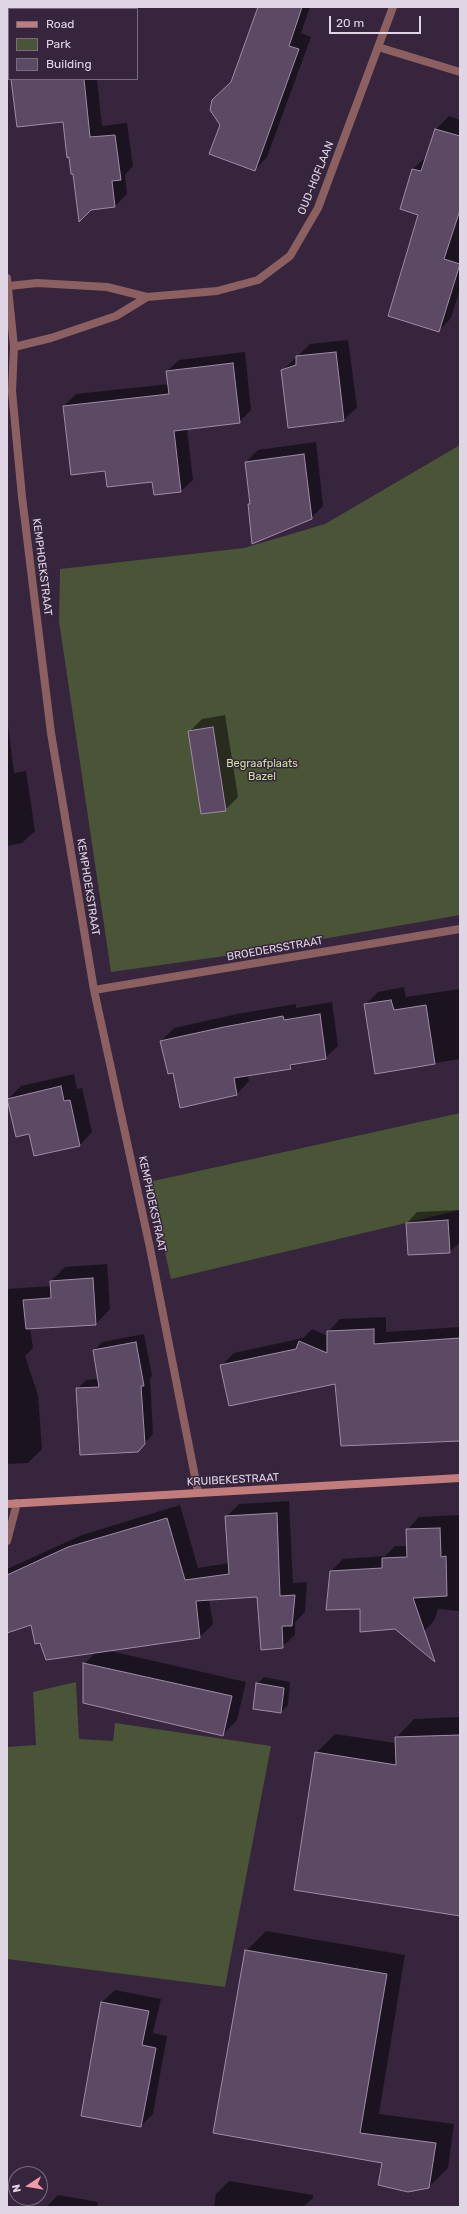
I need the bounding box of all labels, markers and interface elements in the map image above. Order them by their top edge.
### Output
legend [8,8,138,80]
scale bar [331,8,423,34]
text: 20 m [336,16,364,30]
text: Road [46,17,74,31]
text: Park [46,37,71,51]
text: Building [46,57,92,71]
street label: OUD-HOFLAAN [295,139,337,217]
street label: KEMPHOEKSTRAAT [29,518,55,616]
park label: Begraafplaats Bazel [226,757,298,783]
street label: KEMPHOEKSTRAAT [74,838,102,936]
street label: BROEDERSSTRAAT [226,934,324,964]
street label: KEMPHOEKSTRAAT [135,1155,169,1253]
street label: KRUIBEKESTRAAT [186,1471,280,1489]
north arrow [8,2166,48,2206]
text: N [10,2183,24,2194]

